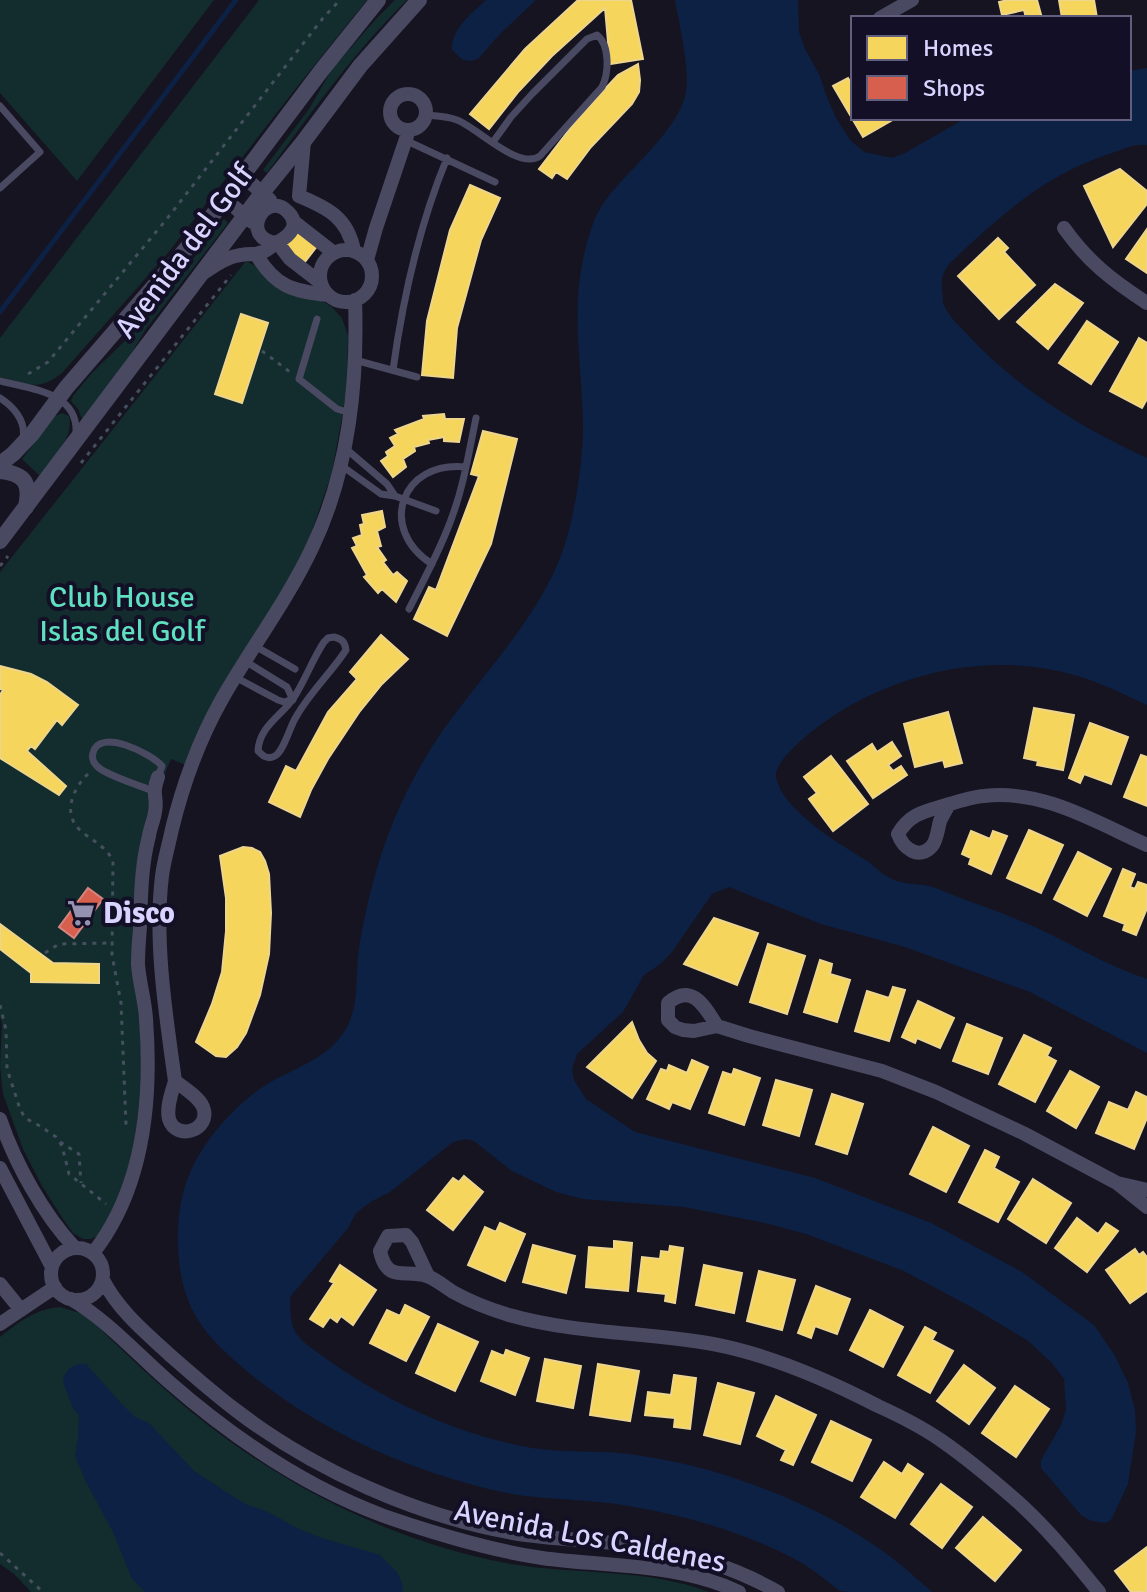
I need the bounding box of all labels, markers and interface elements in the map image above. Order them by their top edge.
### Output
legend [851,16,1131,120]
text: Homes [923,33,993,63]
text: Shops [923,73,985,103]
street label: Avenida del Golf [107,155,263,346]
park label: Club House Islas del Golf [39,579,207,650]
place label: Disco [103,895,175,932]
supermarket icon: Disco [66,898,96,928]
street label: Avenida Los Caldenes [451,1492,729,1581]

